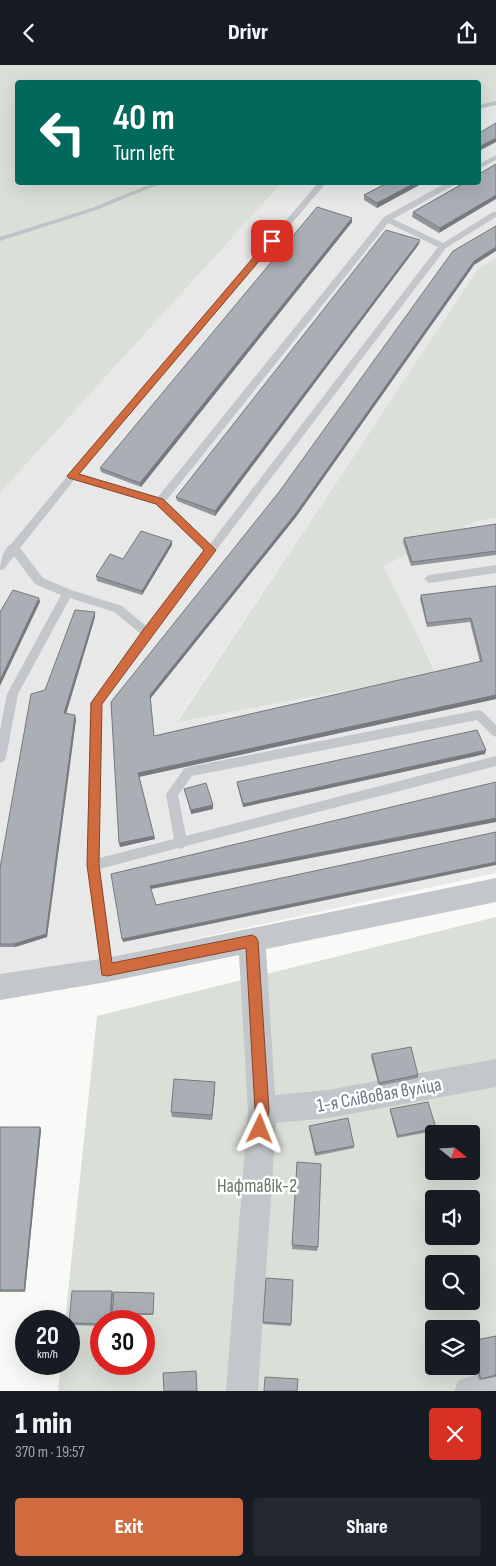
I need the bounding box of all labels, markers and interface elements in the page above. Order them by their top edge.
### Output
icon: back [15,19,43,47]
text: Drivr [228,19,268,46]
icon: share [453,19,481,47]
text: 40 m [113,97,175,140]
icon: left [30,100,95,165]
text: Turn left [113,140,175,167]
pin [251,220,293,262]
icon: arrive [258,227,286,255]
street label: 1-я Слівовая вуліца [315,1073,443,1118]
position arrow [233,1102,285,1154]
north arrow [425,1125,480,1180]
map controls [425,1125,480,1375]
park label: Нафтавік-2 [217,1175,297,1198]
button: sound [425,1190,480,1245]
button: search [425,1255,480,1310]
speed limit sign: 30 [90,1310,155,1375]
button: layers [425,1320,480,1375]
text: 20 [36,1321,59,1352]
text: km/h [37,1347,58,1362]
text: 1 min [15,1406,72,1442]
button: close [429,1408,481,1460]
text: 370 m · 19:57 [15,1443,85,1462]
button: Exit [15,1498,243,1556]
button: Share [253,1498,481,1556]

